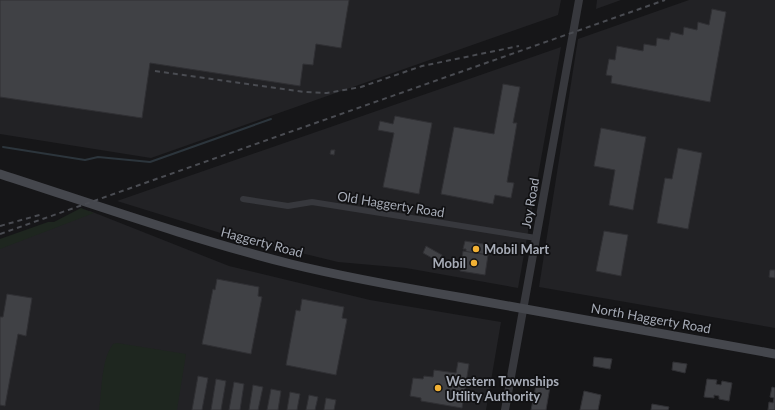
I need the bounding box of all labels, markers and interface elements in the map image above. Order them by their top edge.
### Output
street label: Joy Road [518,177,542,229]
street label: Old Haggerty Road [336,188,446,220]
street label: Haggerty Road [219,223,305,261]
place label: Mobil Mart [484,241,549,257]
marker: Mobil Mart [471,244,481,254]
place label: Mobil [433,255,466,271]
marker: Mobil [469,258,479,268]
street label: North Haggerty Road [590,300,712,336]
place label: Western Townships Utility Authority [446,373,559,404]
marker: Western Townships Utility Authority [433,383,443,393]

